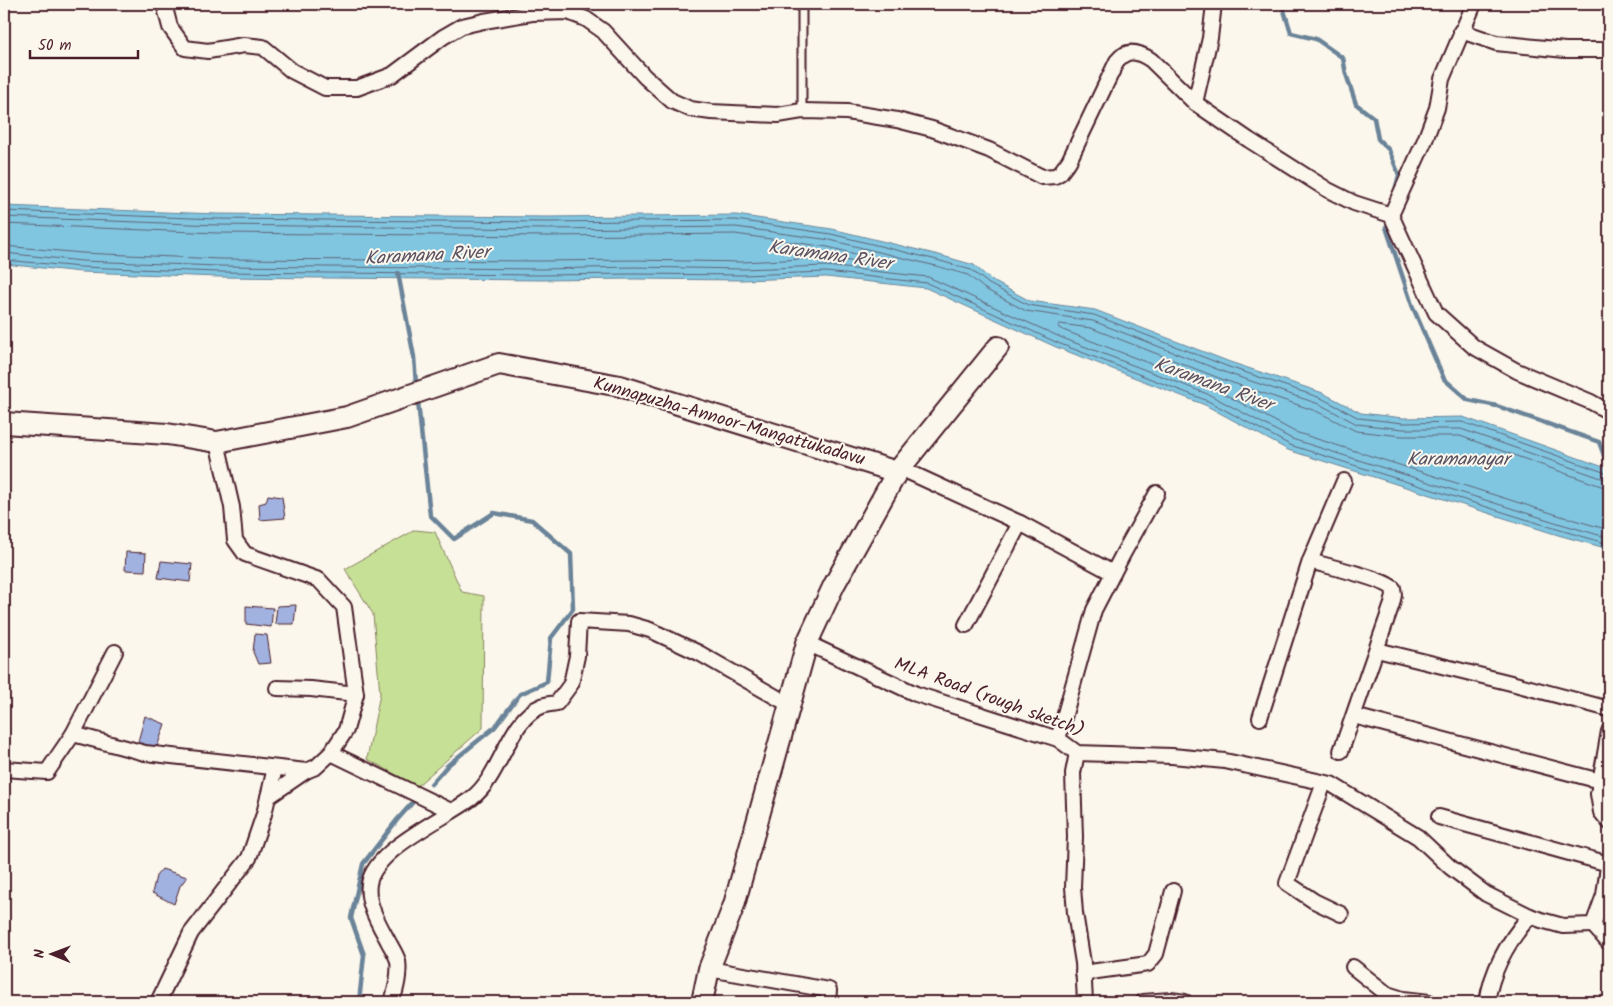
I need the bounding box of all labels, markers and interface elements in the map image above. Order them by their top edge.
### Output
scale bar [30,28,138,60]
text: 50 m [38,34,72,58]
water label: Karamana River [766,232,897,280]
water label: Karamana River [364,238,494,274]
water label: Karamana River [1149,350,1280,422]
street label: Kunnapuzha-Annoor-Mangattukadavu [590,369,869,475]
water label: Karamanayar [1407,445,1513,475]
street label: MLA Road (rough sketch) [890,650,1088,746]
north arrow [28,928,78,978]
text: N [29,949,51,958]

